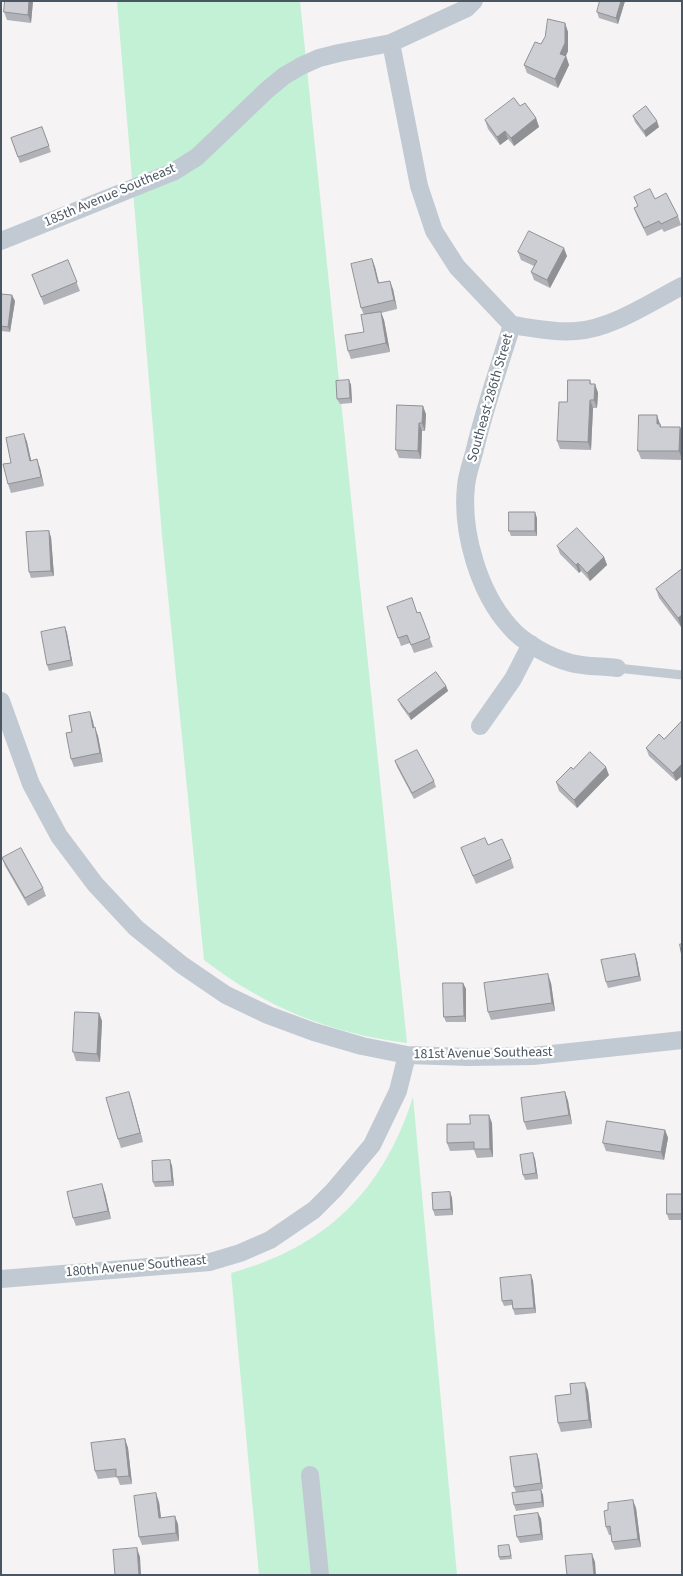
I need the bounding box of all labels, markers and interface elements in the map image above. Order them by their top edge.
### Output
street label: 185th Avenue Southeast [42,161,178,231]
street label: Southeast 286th Street [465,332,517,464]
street label: 181st Avenue Southeast [413,1044,553,1064]
street label: 180th Avenue Southeast [65,1252,207,1282]

